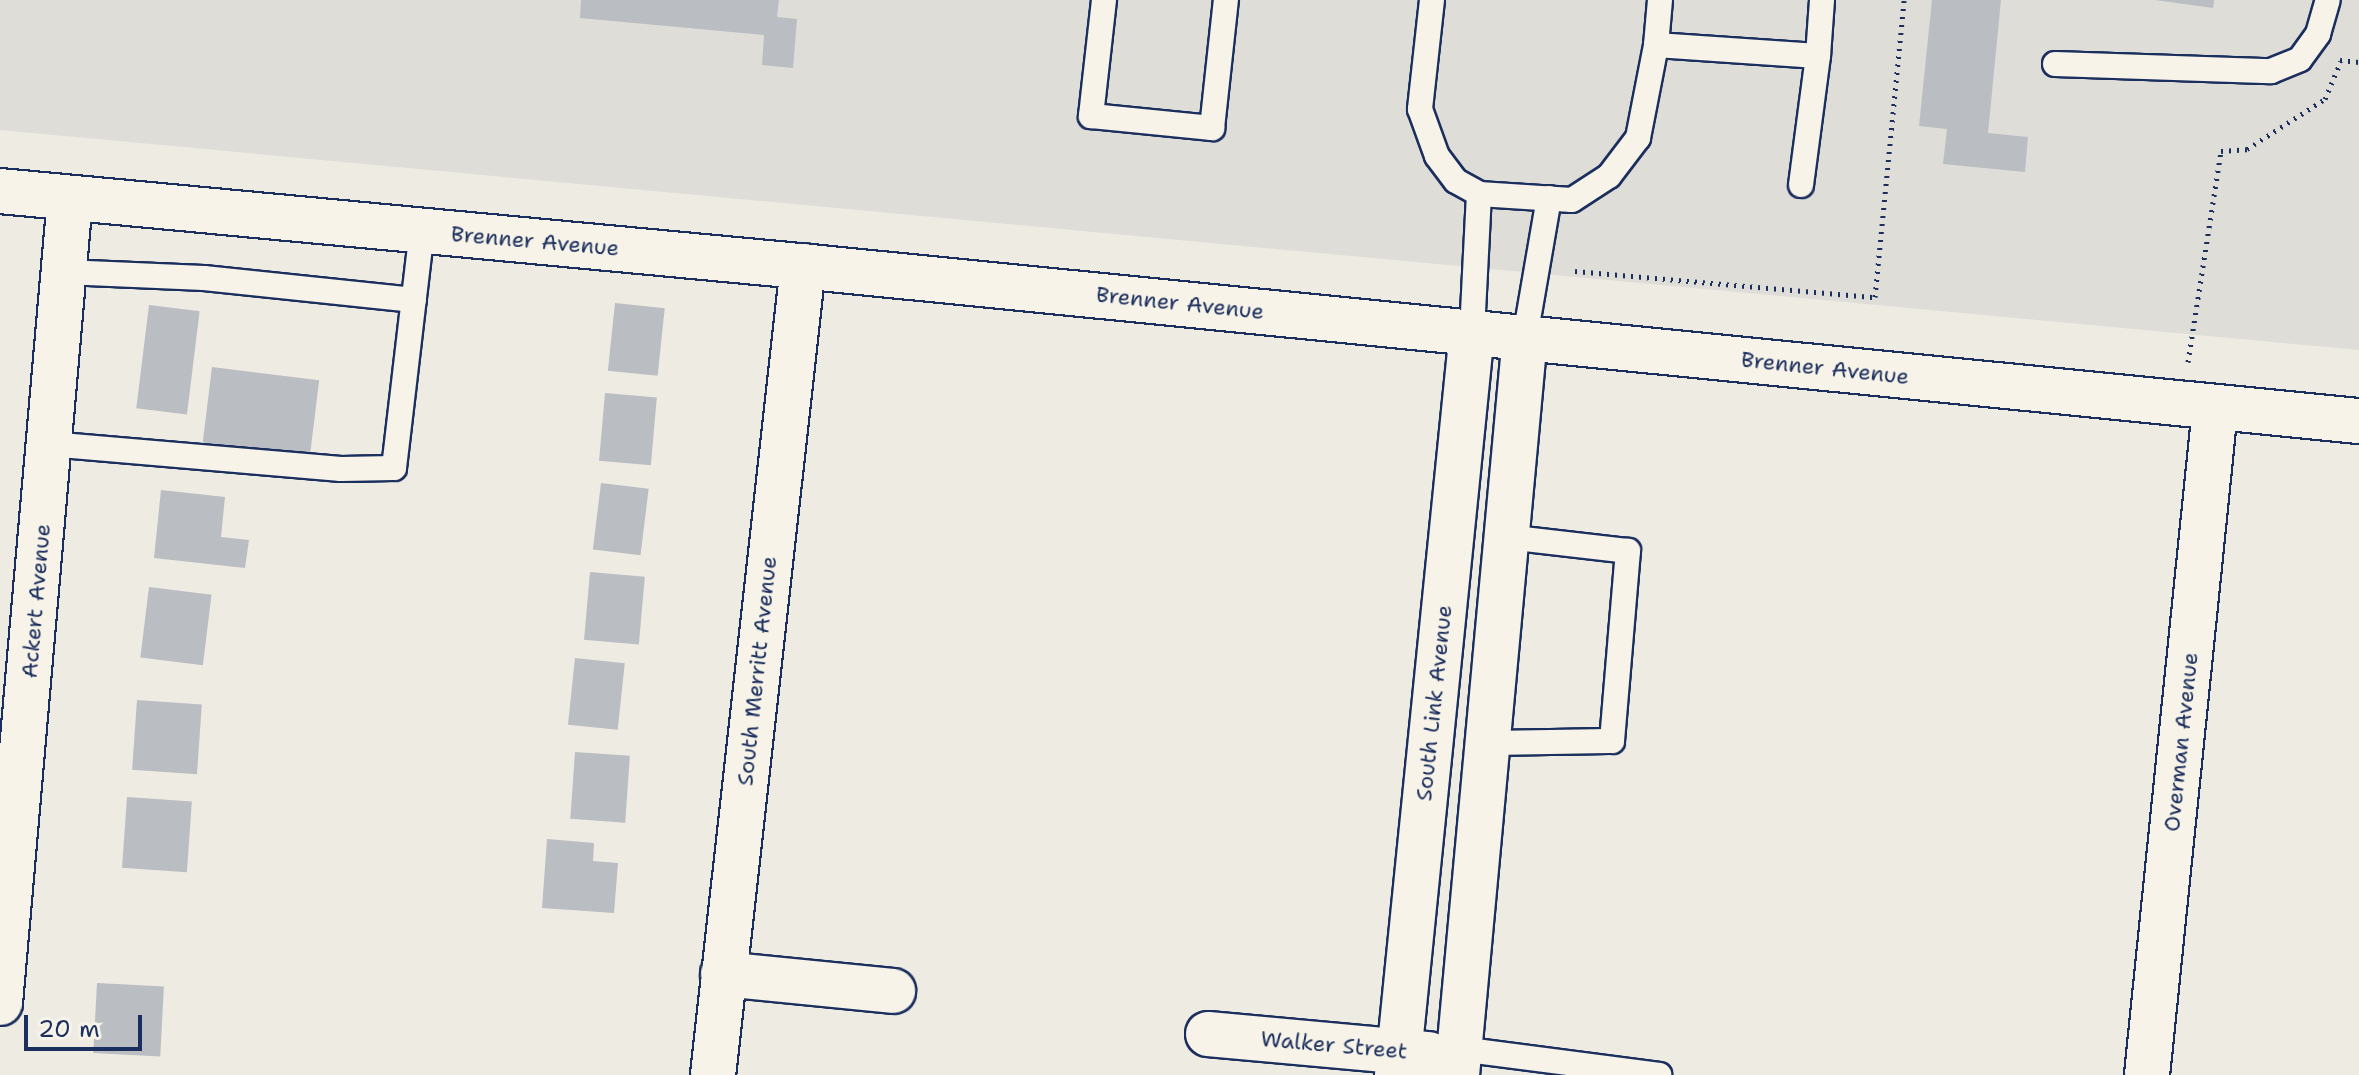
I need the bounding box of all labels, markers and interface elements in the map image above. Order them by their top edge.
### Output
street label: Brenner Avenue [450,221,620,261]
street label: Brenner Avenue [1095,281,1265,325]
street label: Brenner Avenue [1740,346,1910,390]
street label: Ackert Avenue [16,523,56,679]
street label: South Merritt Avenue [732,555,782,787]
street label: South Link Avenue [1411,604,1457,802]
street label: Overman Avenue [2158,651,2204,833]
scale bar [28,999,146,1049]
text: 20 m [38,1013,100,1045]
street label: Walker Street [1260,1025,1408,1065]

